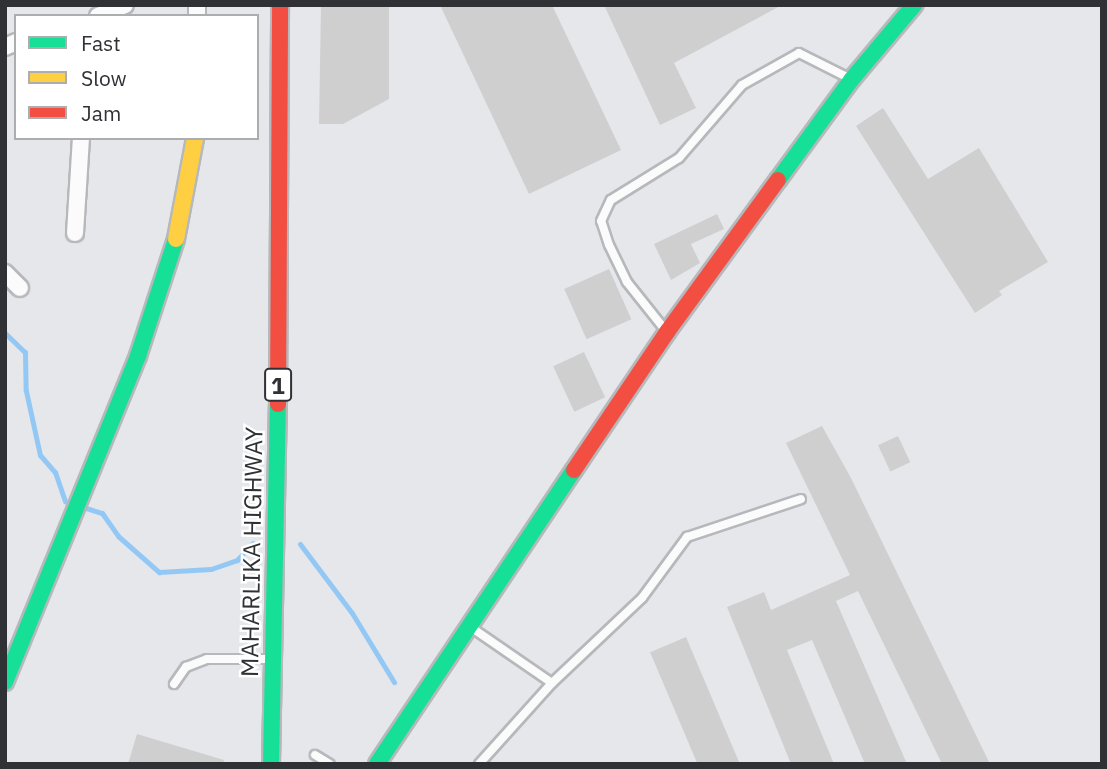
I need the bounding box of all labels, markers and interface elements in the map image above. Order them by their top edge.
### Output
legend [14,14,259,140]
text: Fast [81,29,121,57]
text: Slow [81,64,127,92]
text: Jam [81,99,121,127]
road number: 1 [264,366,292,404]
street label: MAHARLIKA HIGHWAY [235,427,269,677]

